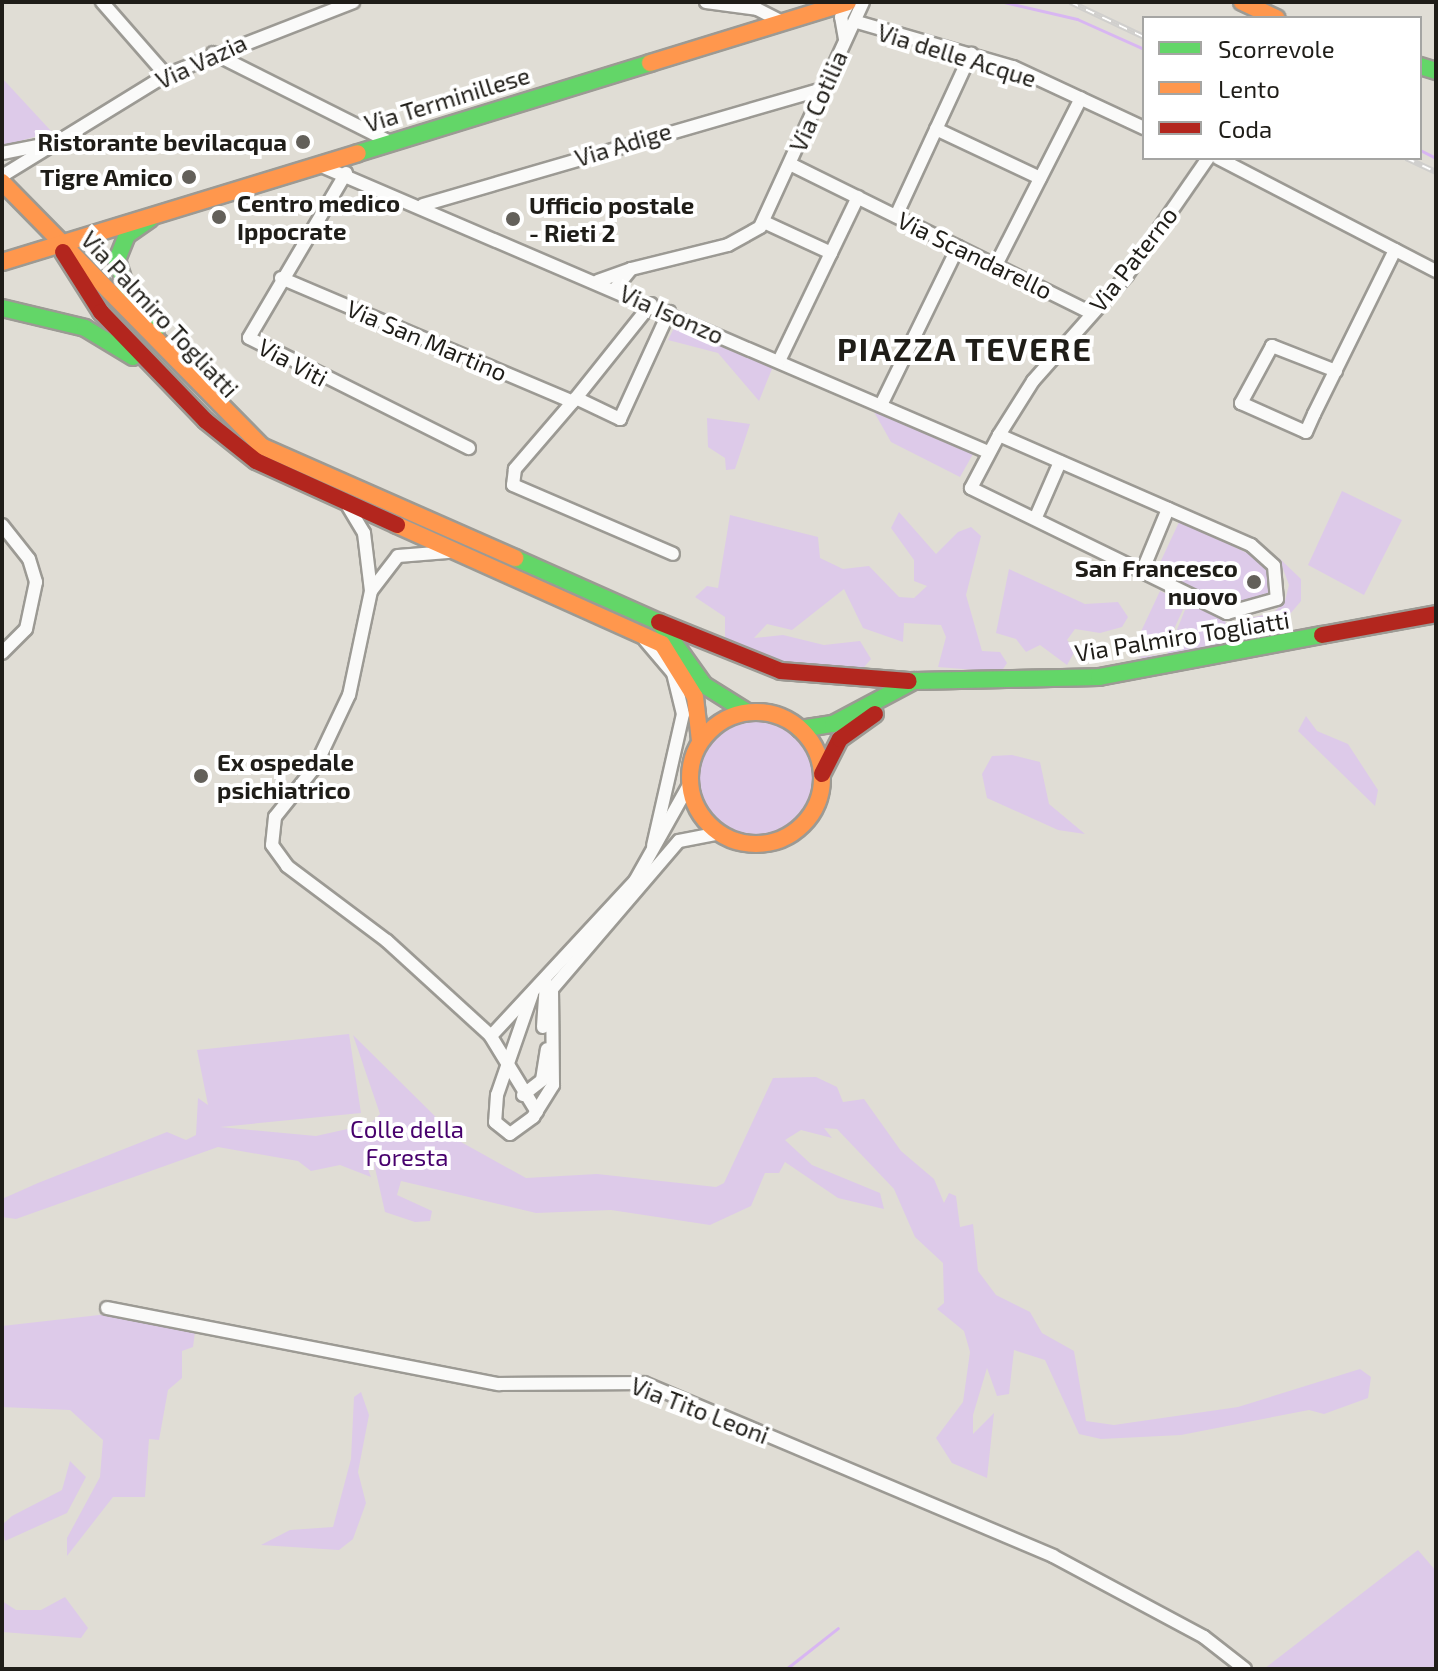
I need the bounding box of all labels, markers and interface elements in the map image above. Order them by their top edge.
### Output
legend [1142,16,1422,160]
street label: Via delle Acque [874,17,1040,93]
street label: Via Vazia [151,27,251,95]
text: Scorrevole [1218,34,1335,63]
street label: Via Cotilia [783,46,853,156]
street label: Via Terminillese [361,60,533,138]
text: Lento [1218,74,1280,103]
text: Coda [1218,114,1272,143]
street label: Via Adige [571,116,675,172]
place label: Ristorante bevilacqua [38,128,287,156]
marker: Ristorante bevilacqua [294,133,312,151]
place label: Tigre Amico [40,163,173,191]
marker: Tigre Amico [180,168,198,186]
place label: Centro medico Ippocrate [237,189,400,245]
place label: Ufficio postale - Rieti 2 [529,191,694,247]
street label: Via Paterno [1083,201,1183,317]
street label: Via Scandarello [893,205,1057,305]
marker: Centro medico Ippocrate [208,206,230,228]
marker: Ufficio postale - Rieti 2 [504,210,522,228]
street label: Via Palmiro Togliatti [75,225,245,403]
street label: Via Isonzo [615,278,729,350]
street label: Via San Martino [342,293,512,387]
district label: PIAZZA TEVERE [836,329,1094,367]
street label: Via Viti [253,332,333,392]
place label: San Francesco nuovo [1075,554,1238,610]
marker: San Francesco nuovo [1245,573,1263,591]
street label: Via Palmiro Togliatti [1072,605,1292,667]
place label: Ex ospedale psichiatrico [217,748,354,804]
marker: Ex ospedale psichiatrico [192,767,210,785]
park label: Colle della Foresta [350,1115,464,1171]
street label: Via Tito Leoni [627,1370,773,1450]

